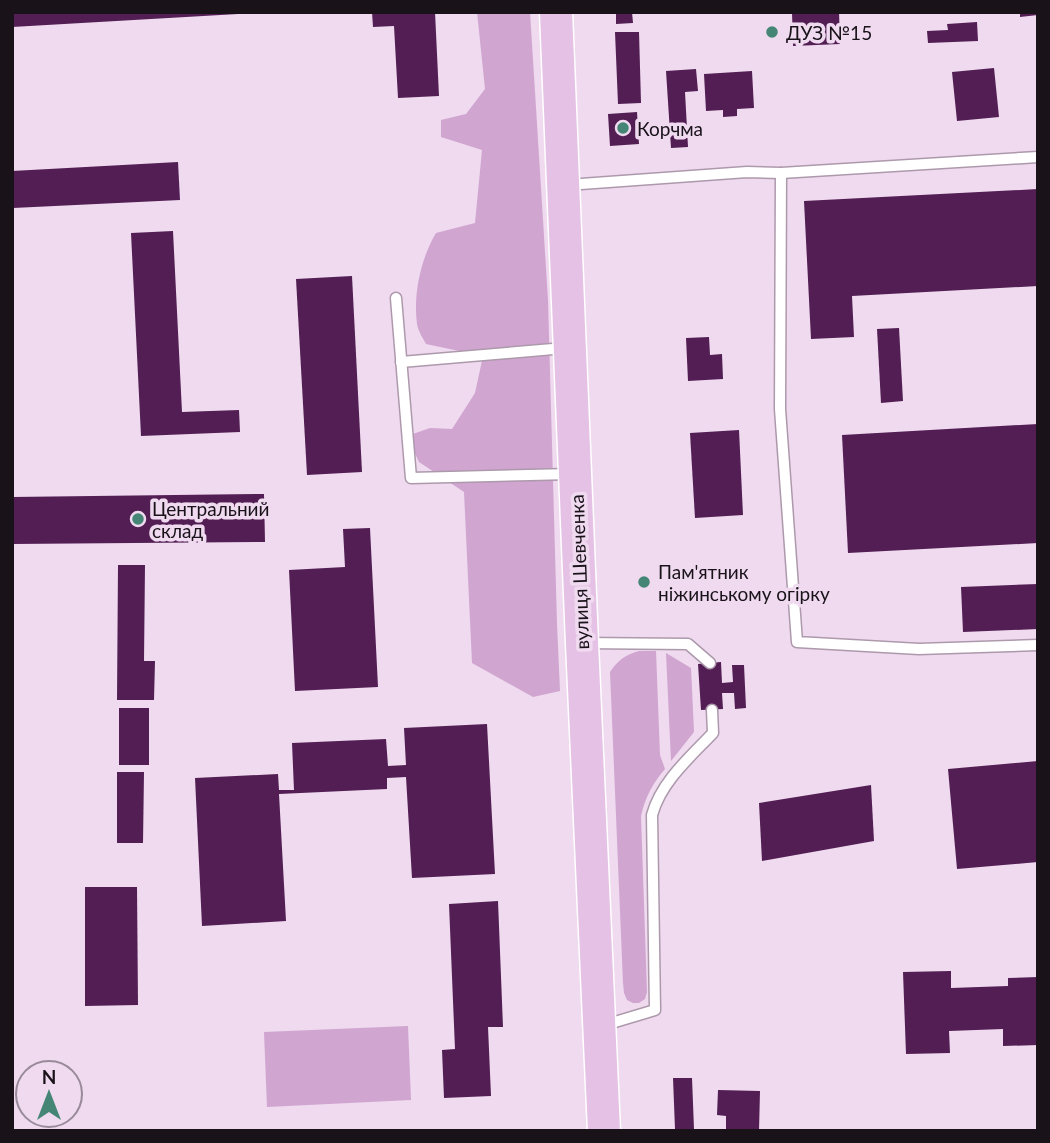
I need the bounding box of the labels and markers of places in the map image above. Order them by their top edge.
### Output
place label: ДУЗ №15 [786,21,872,44]
marker: ДУЗ №15 [764,24,780,40]
place label: Корчма [637,117,703,140]
marker: Корчма [615,120,631,136]
place label: Центральний склад [152,497,269,542]
marker: Центральний склад [130,511,146,527]
place label: Пам'ятник ніжинському огірку [658,560,830,605]
marker: Пам'ятник ніжинському огірку [636,574,652,590]

